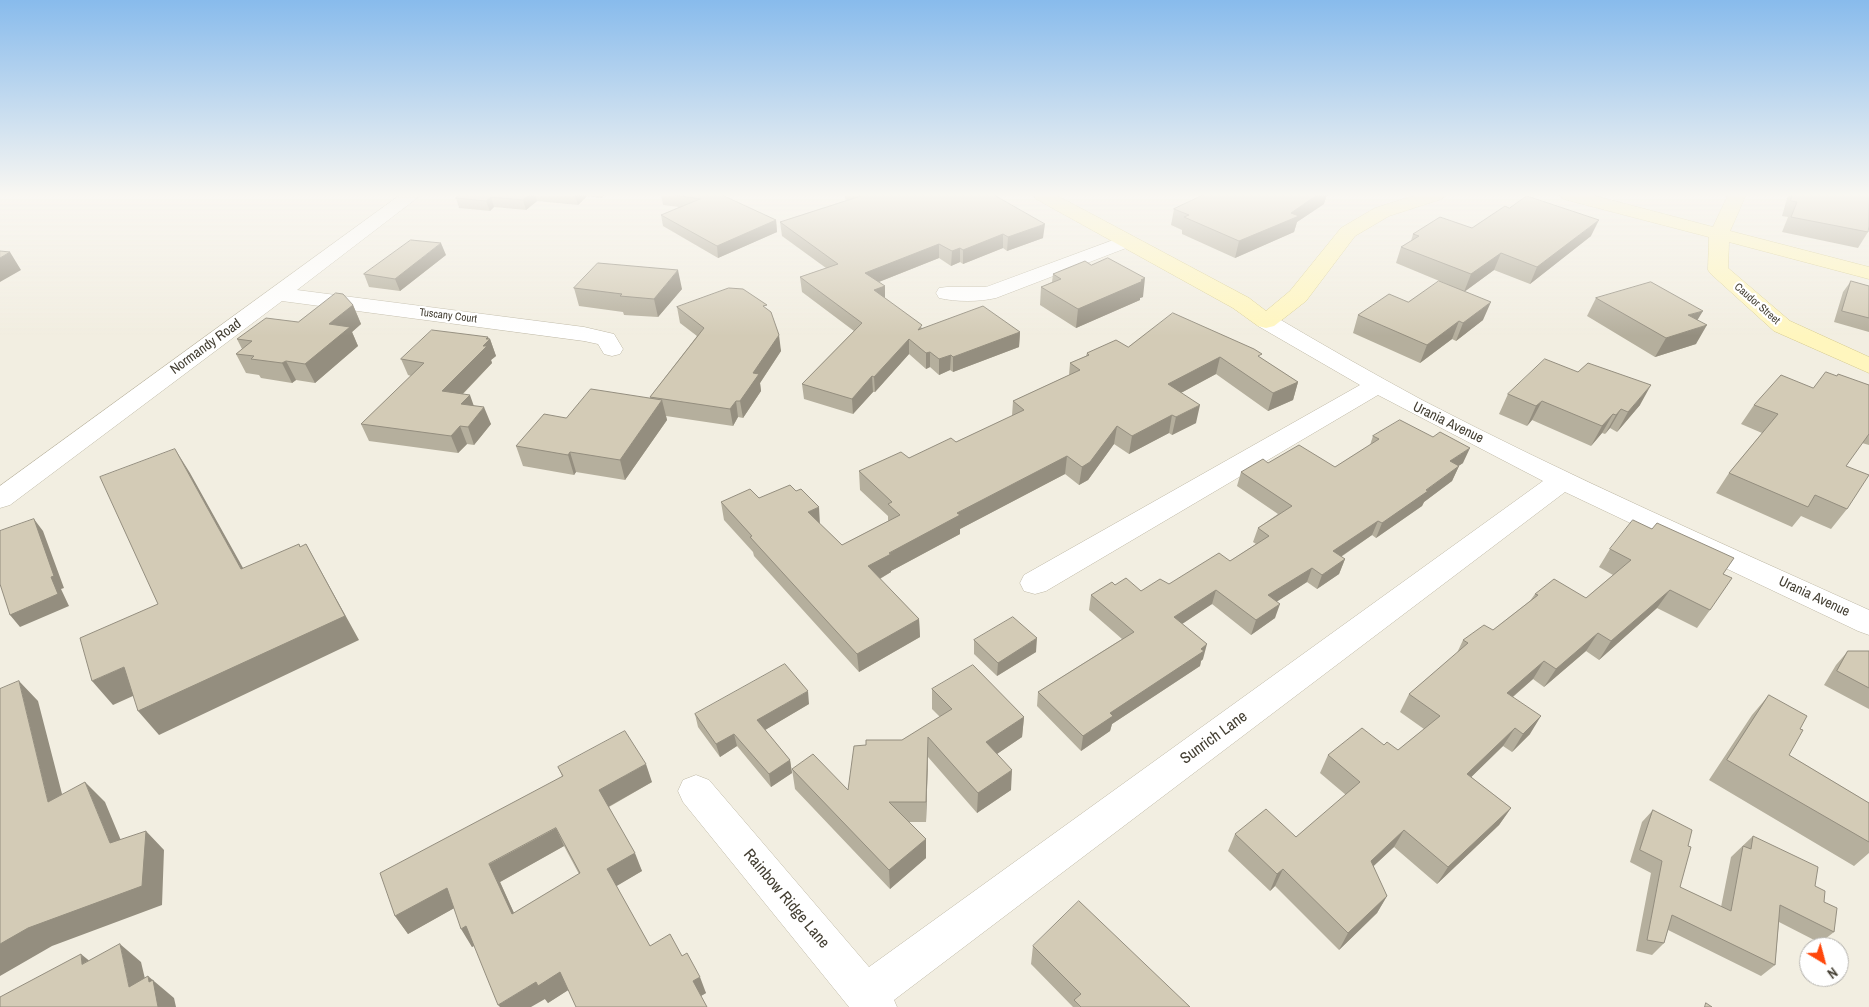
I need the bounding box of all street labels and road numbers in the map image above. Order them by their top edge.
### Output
street label: Caudor Street [1731,281,1783,327]
street label: Tuscany Court [418,306,478,326]
street label: Normandy Road [167,316,245,378]
street label: Urania Avenue [1410,399,1486,447]
street label: Urania Avenue [1776,573,1852,621]
street label: Sunrich Lane [1177,707,1251,769]
street label: Rainbow Ridge Lane [739,846,833,952]

